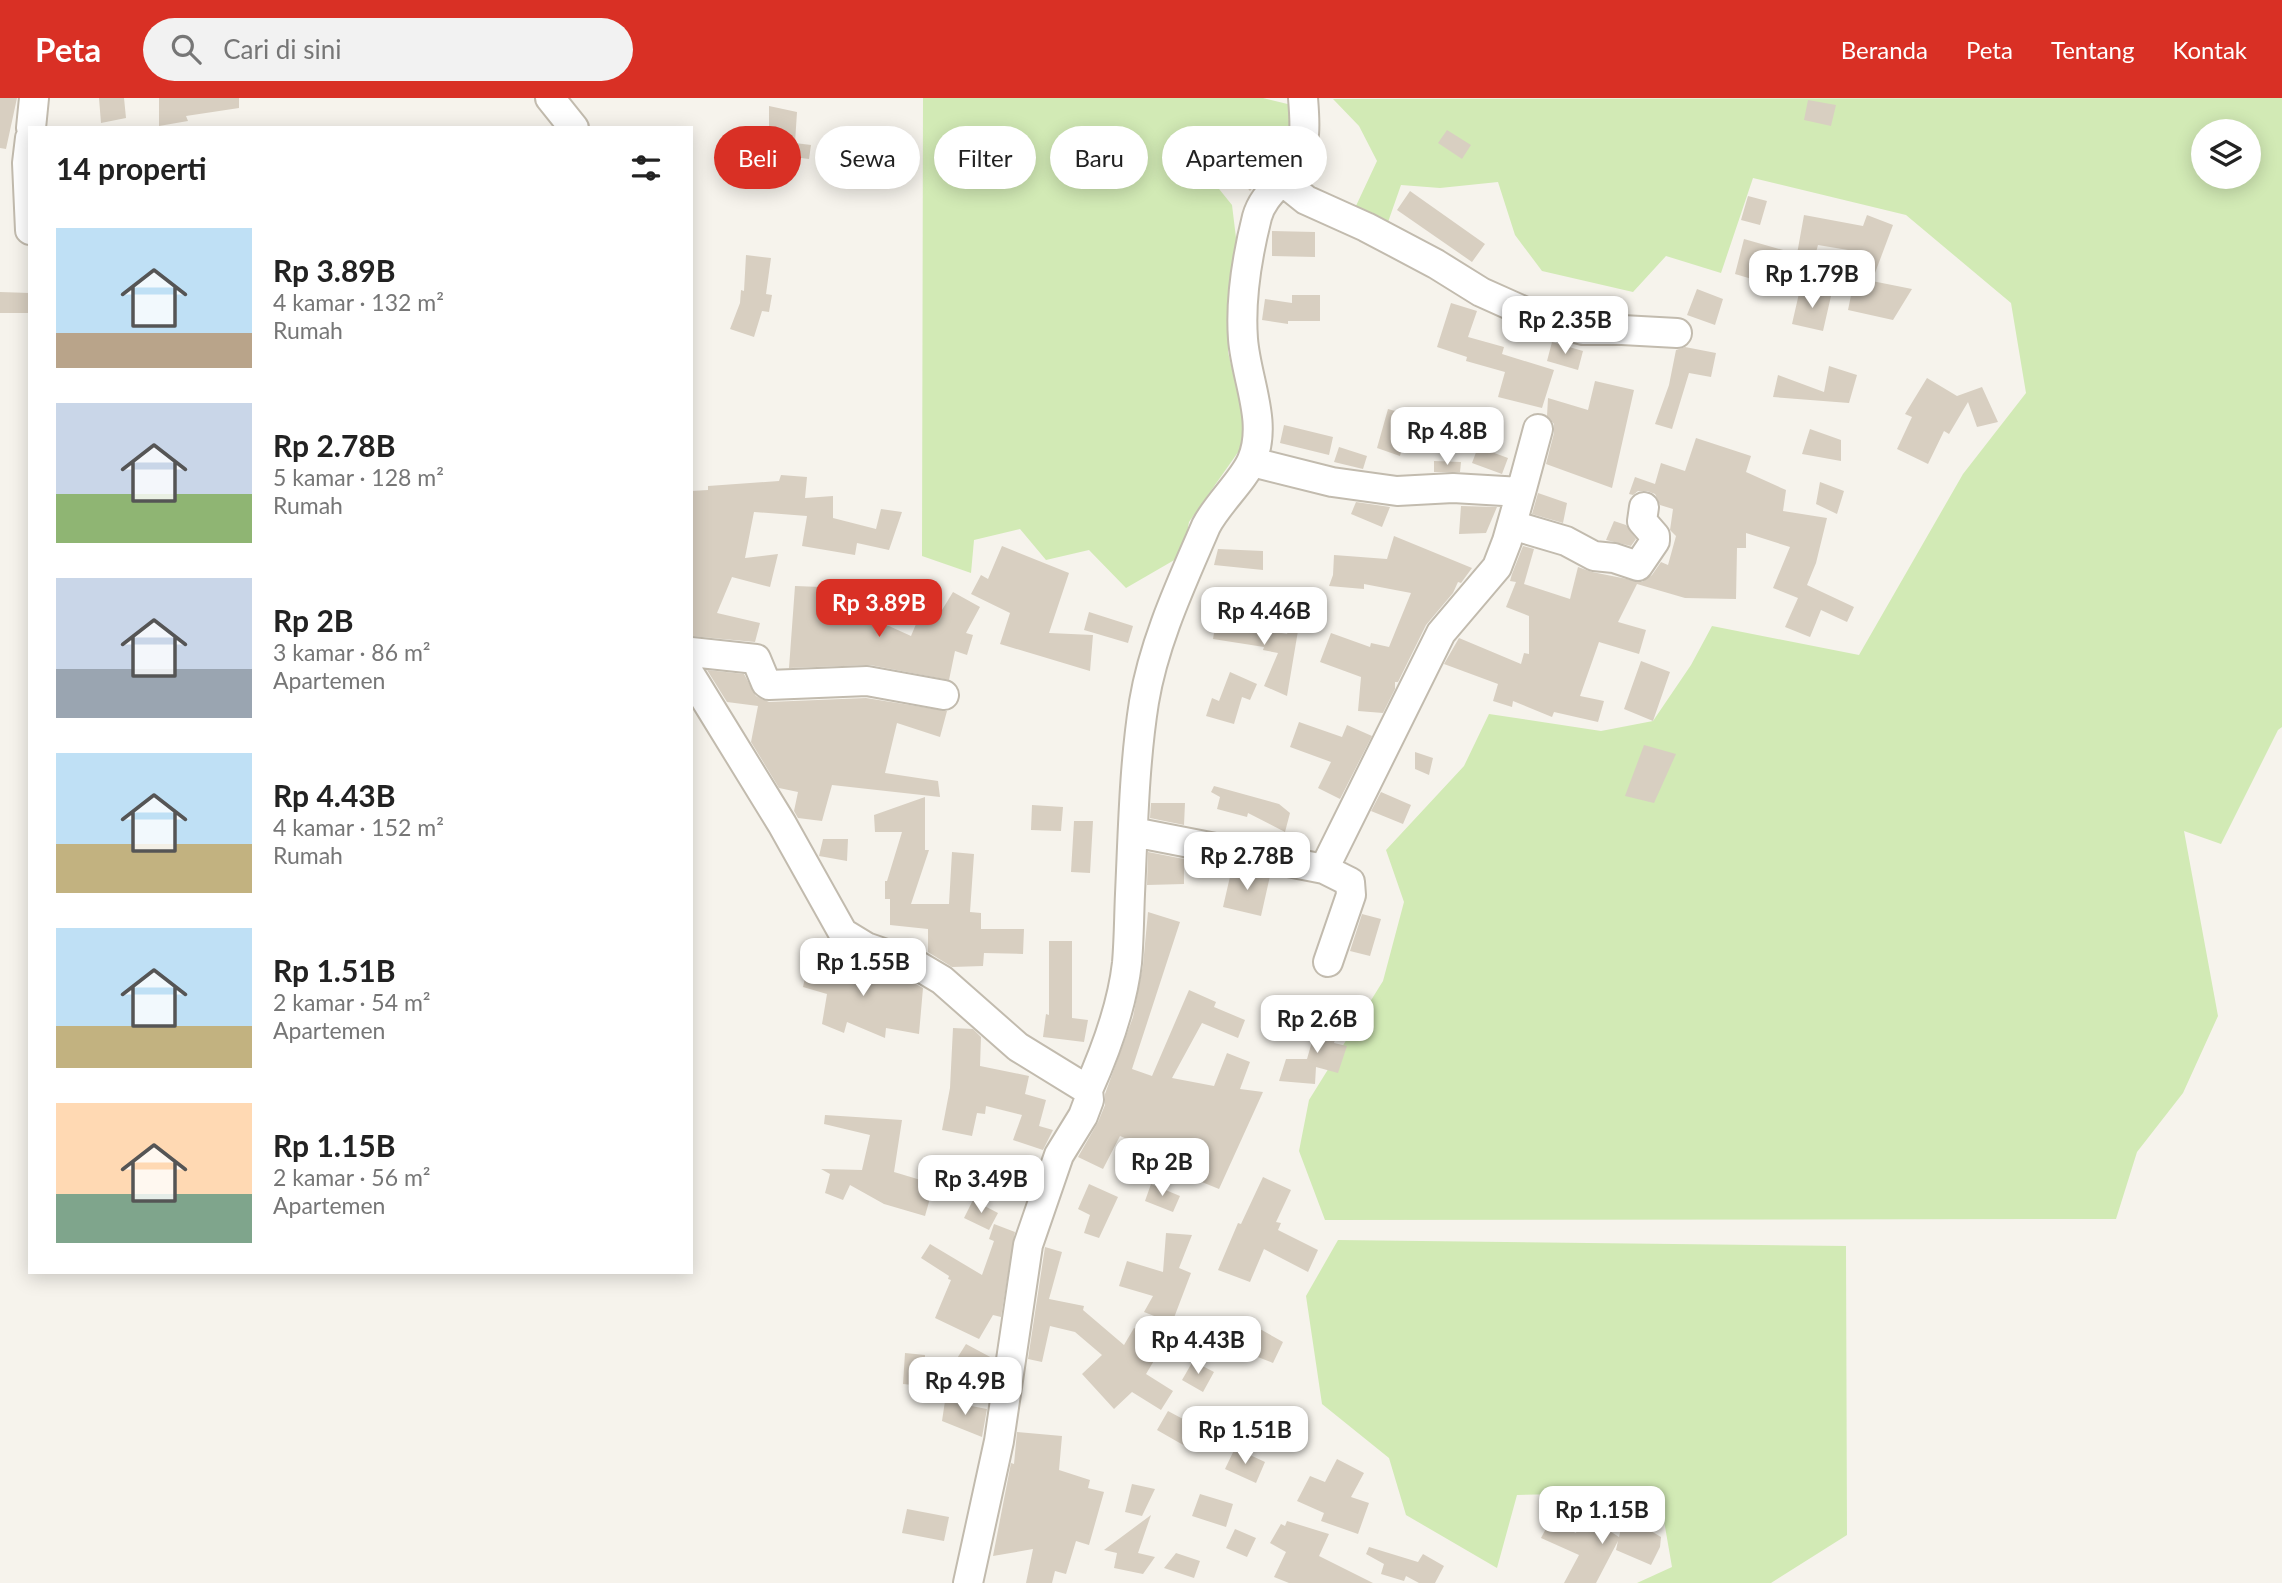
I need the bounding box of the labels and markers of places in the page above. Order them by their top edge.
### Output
pin: Rp 1.79B [1740,250,1884,310]
pin: Rp 2.35B [1493,296,1637,356]
pin: Rp 4.8B [1382,408,1512,467]
pin: Rp 3.89B [807,580,951,639]
pin: Rp 4.46B [1192,588,1336,647]
pin: Rp 2.78B [1175,832,1319,892]
pin: Rp 1.55B [791,939,935,998]
pin: Rp 2.6B [1252,996,1382,1055]
pin: Rp 2B [1113,1138,1211,1198]
pin: Rp 3.49B [909,1156,1053,1215]
pin: Rp 4.43B [1126,1316,1270,1376]
pin: Rp 4.9B [900,1358,1030,1417]
pin: Rp 1.51B [1173,1406,1317,1466]
pin: Rp 1.15B [1530,1486,1674,1546]

